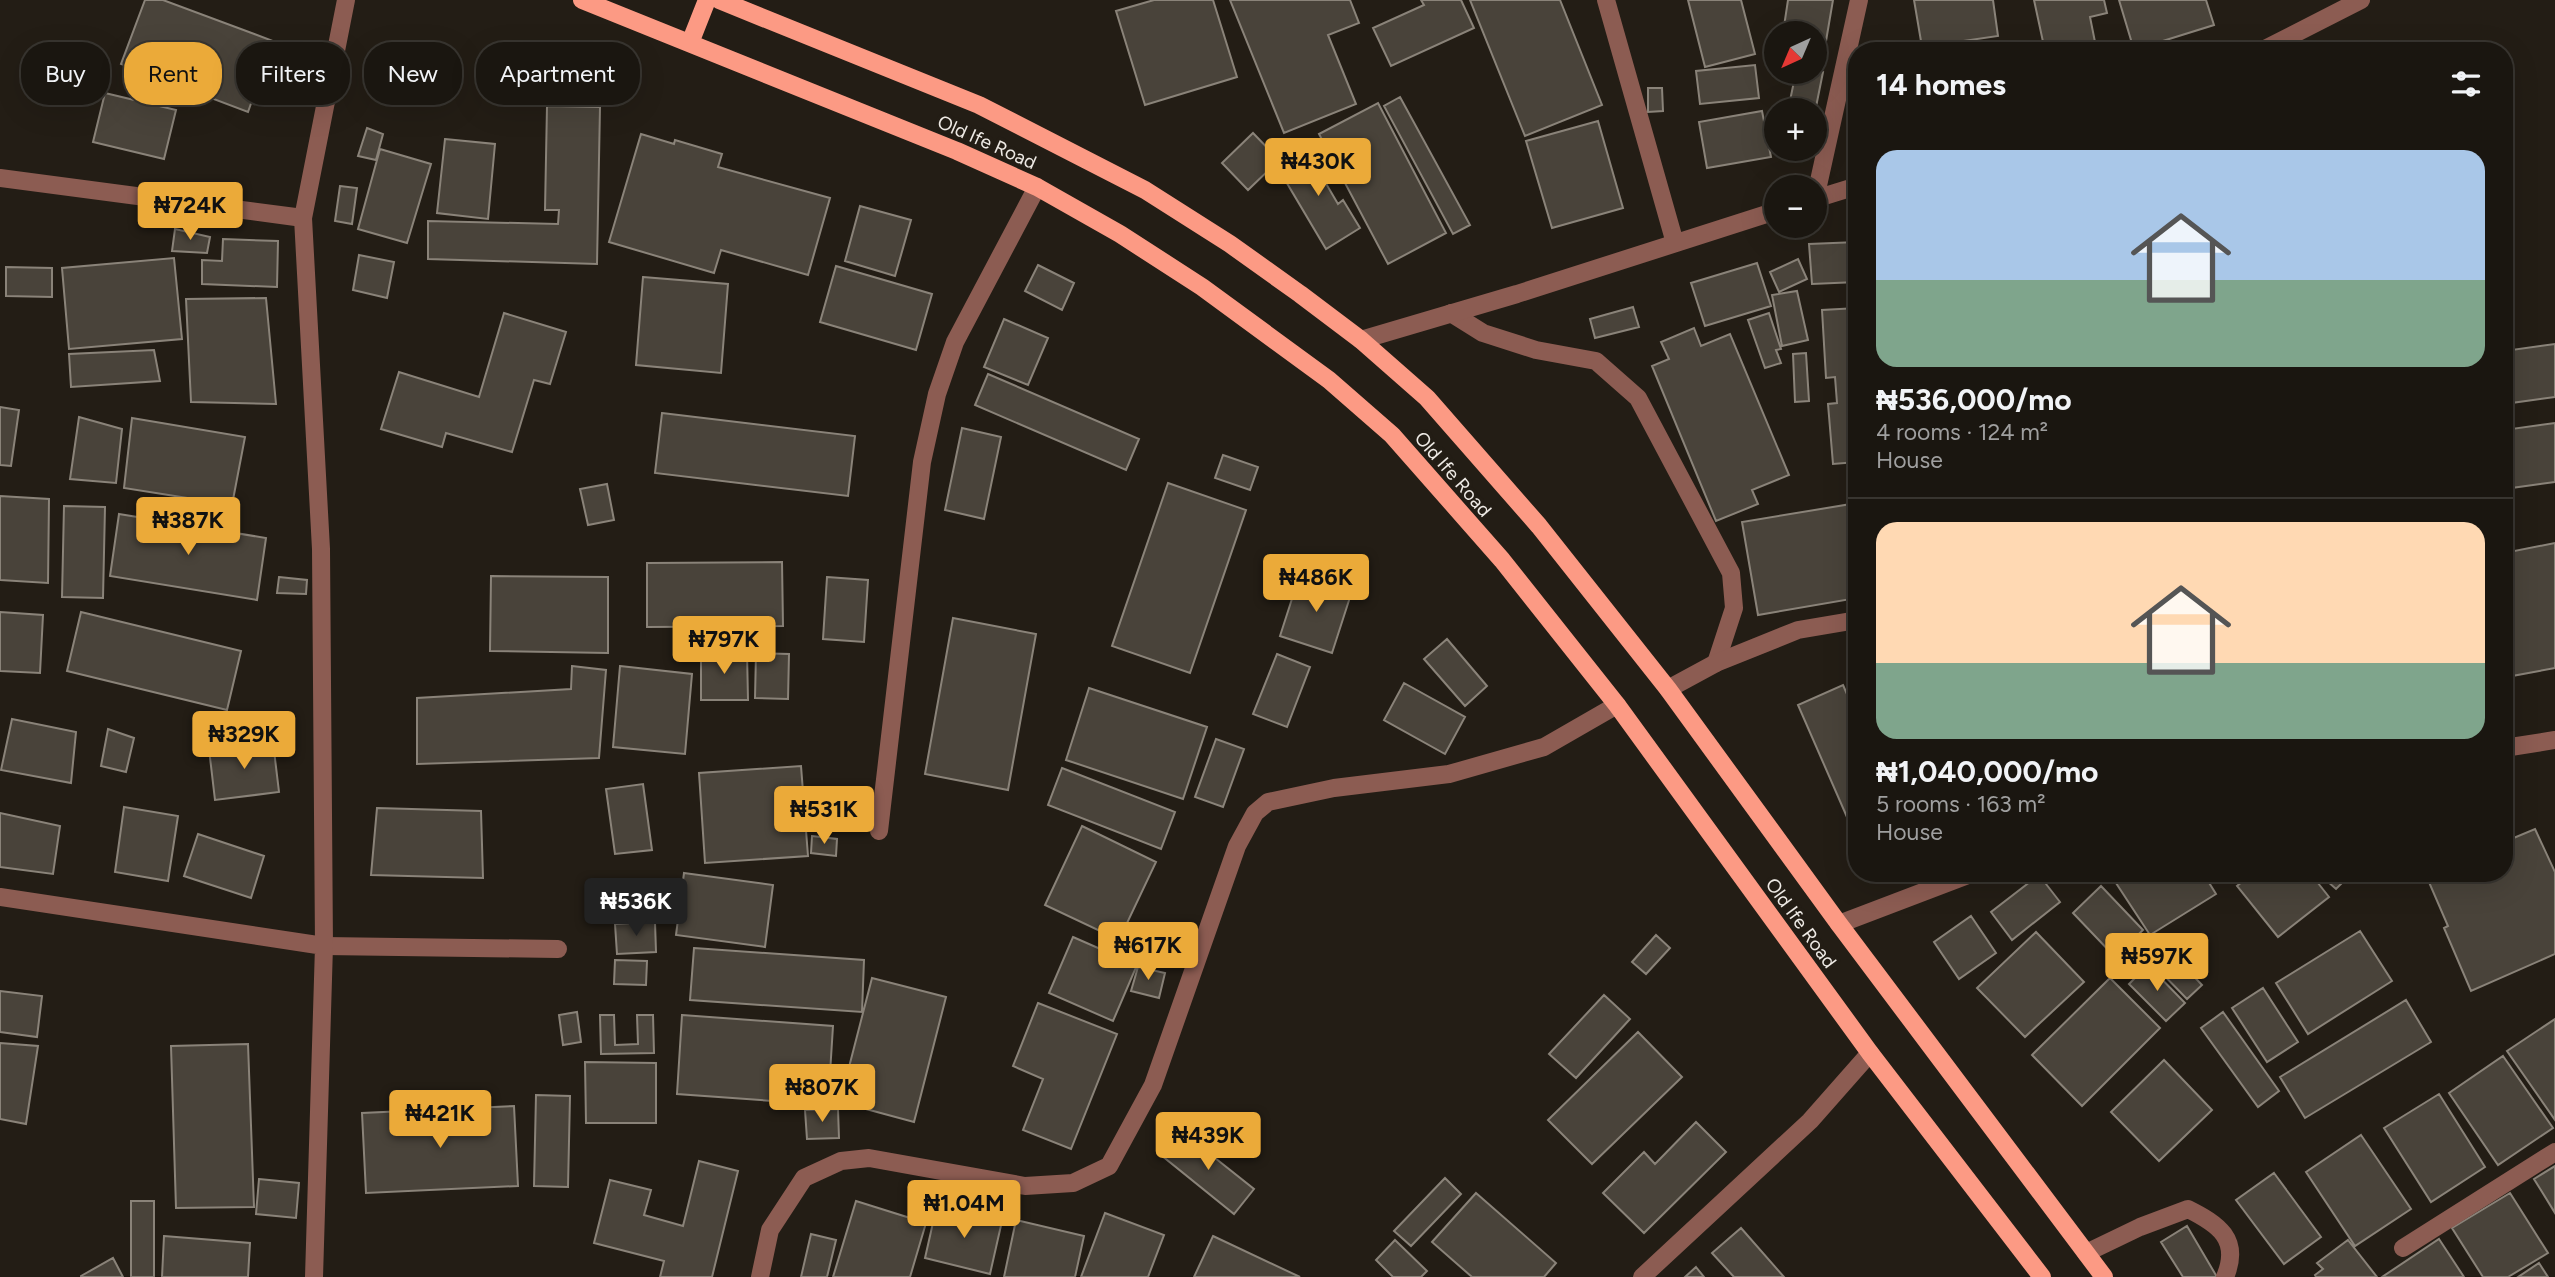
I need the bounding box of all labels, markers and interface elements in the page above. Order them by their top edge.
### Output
north arrow [1764,21,1827,84]
map controls [1764,21,1827,238]
chip: Buy [21,42,110,105]
chip: Rent [124,42,222,105]
chip: Filters [236,42,350,105]
chip: New [364,42,462,105]
chip: Apartment [476,42,640,105]
icon: filters [2447,65,2485,103]
text: 14 homes [1876,66,2006,103]
button: + [1764,98,1827,161]
street label: Old Ife Road [934,110,1040,174]
pin: ₦430K [1269,138,1367,198]
text: ₦430K [1281,147,1355,175]
button: − [1764,175,1827,238]
pin: ₦724K [141,182,239,242]
text: ₦724K [154,191,226,219]
icon: home [2118,195,2244,321]
text: ₦536,000/mo [1876,381,2072,418]
text: 4 rooms · 124 m² [1876,418,2048,446]
street label: Old Ife Road [1410,427,1496,521]
text: House [1876,446,1943,474]
pin: ₦387K [139,498,237,557]
text: ₦387K [152,506,224,534]
pin: ₦486K [1267,554,1365,614]
text: ₦486K [1279,563,1353,591]
icon: home [2118,567,2244,693]
pin: ₦797K [675,616,773,676]
text: ₦797K [689,625,759,653]
pin: ₦329K [195,712,293,771]
text: ₦329K [208,720,280,748]
text: ₦1,040,000/mo [1876,753,2099,790]
pin: ₦531K [775,786,873,846]
text: 5 rooms · 163 m² [1876,790,2045,818]
text: ₦531K [790,795,858,823]
text: House [1876,818,1943,846]
street label: Old Ife Road [1761,874,1841,972]
pin: ₦536K [587,878,685,938]
text: ₦536K [600,887,672,915]
pin: ₦617K [1099,922,1197,982]
text: ₦617K [1114,931,1182,959]
pin: ₦597K [2108,934,2206,993]
text: ₦597K [2121,942,2193,970]
pin: ₦807K [773,1064,871,1124]
text: ₦807K [785,1073,859,1101]
pin: ₦421K [391,1090,489,1150]
text: ₦421K [405,1099,475,1127]
pin: ₦439K [1159,1112,1257,1172]
text: ₦439K [1172,1121,1244,1149]
pin: ₦1.04M [907,1180,1021,1240]
text: ₦1.04M [923,1189,1005,1217]

